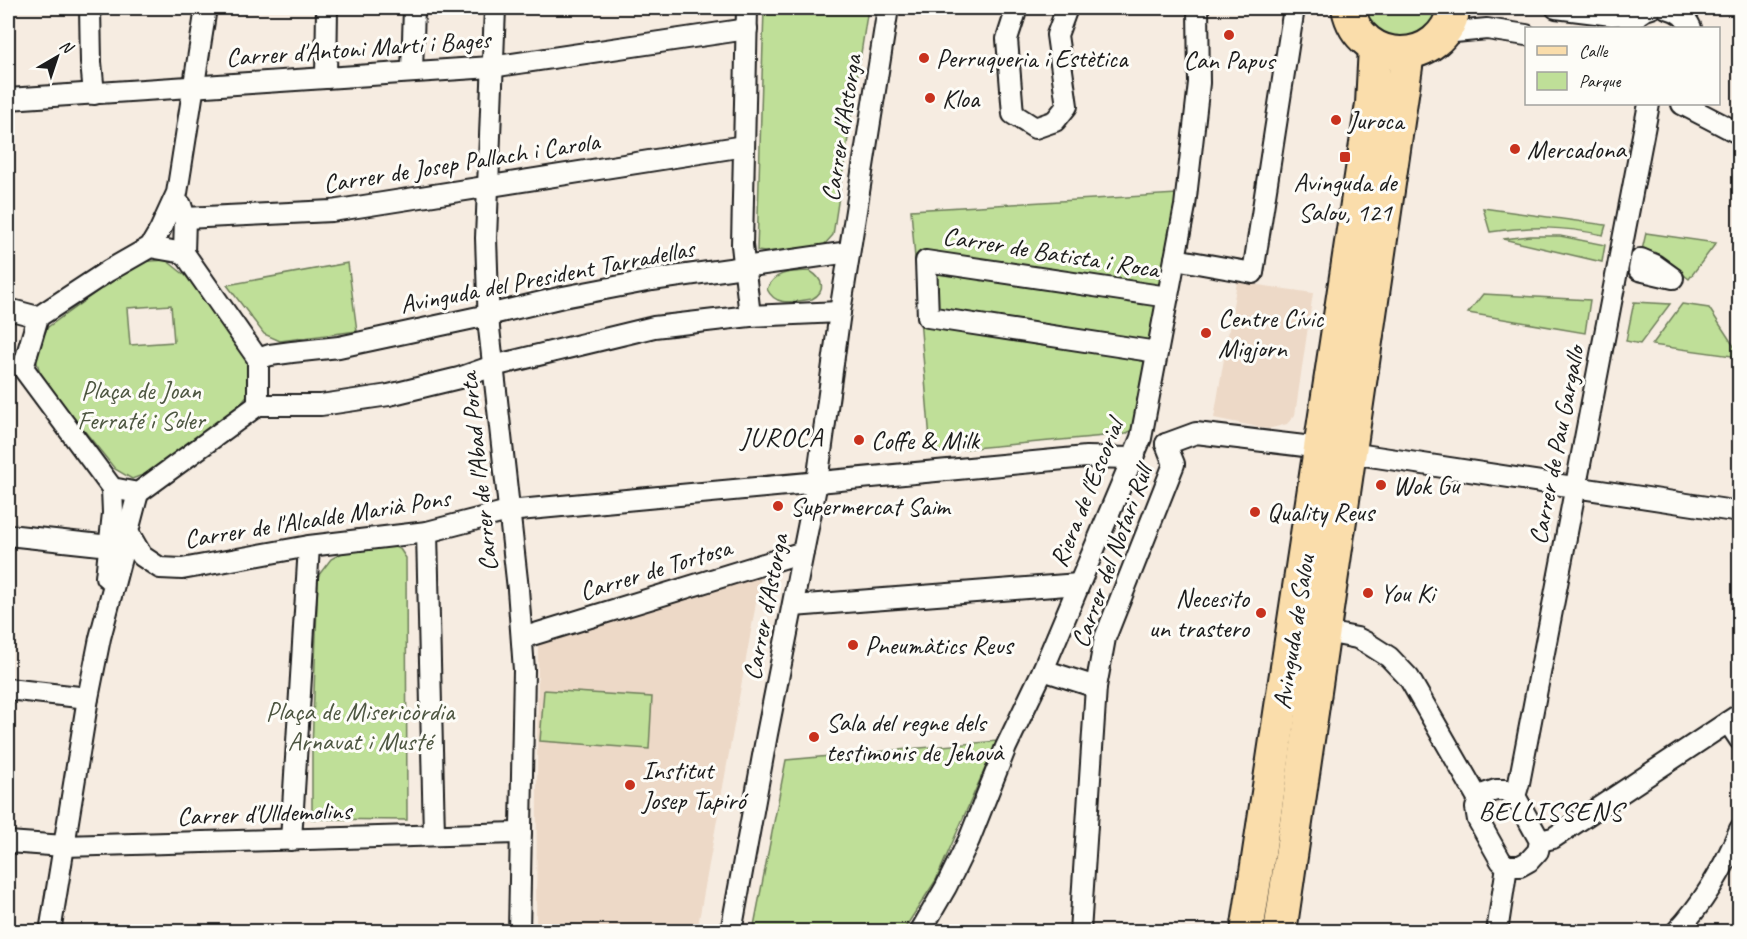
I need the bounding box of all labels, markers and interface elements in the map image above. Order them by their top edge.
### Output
street label: Carrer d'Antoni Martí i Bages [225,23,493,74]
north arrow [27,27,87,87]
legend [1525,27,1720,105]
marker: Can Papus [1222,28,1236,42]
text: N [56,35,78,59]
text: Calle [1579,40,1608,62]
place label: Perruqueria i Estètica [936,42,1129,75]
place label: Can Papus [1183,44,1277,77]
street label: Carrer d'Astorga [814,51,870,204]
marker: Perruqueria i Estètica [917,51,931,65]
text: Parque [1579,70,1621,92]
place label: Kloa [942,82,981,115]
marker: Kloa [923,91,937,105]
place label: Juroca [1346,104,1406,137]
marker: Juroca [1329,113,1343,127]
street label: Carrer de Josep Pallach i Carola [321,124,603,201]
place label: Mercadona [1527,133,1627,166]
marker: Mercadona [1508,142,1522,156]
marker: Avinguda de Salou, 121 [1338,150,1352,164]
place label: Avinguda de Salou, 121 [1293,166,1399,229]
street label: Carrer de Batista i Roca [941,219,1164,286]
street label: Avinguda del President Tarradellas [397,231,699,321]
place label: Centre Cívic Migjorn [1218,302,1324,365]
marker: Centre Cívic Migjorn [1199,326,1213,340]
street label: Carrer de Pau Gargallo [1521,340,1592,547]
street label: Carrer de l'Abad Porta [451,368,505,573]
park label: Plaça de Joan Ferraté i Soler [77,374,206,437]
street label: Riera de l'Escorial [1042,410,1133,572]
district label: JUROCA [738,420,824,454]
place label: Coffe & Milk [871,424,980,457]
marker: Coffe & Milk [852,433,866,447]
street label: Carrer del Notari Rull [1063,456,1161,652]
place label: Wok Gu [1393,469,1462,502]
marker: Wok Gu [1374,478,1388,492]
street label: Carrer de l'Alcalde Marià Pons [182,481,454,556]
place label: Supermercat Saim [790,490,952,523]
place label: Quality Reus [1267,496,1376,529]
marker: Supermercat Saim [771,499,785,513]
marker: Quality Reus [1248,505,1262,519]
street label: Carrer de Tortosa [575,530,737,608]
street label: Carrer d'Astorga [735,530,796,683]
street label: Avinguda de Salou [1265,551,1322,711]
place label: You Ki [1380,577,1437,610]
place label: Necesito un trastero [1149,582,1251,645]
marker: You Ki [1361,586,1375,600]
marker: Necesito un trastero [1254,606,1268,620]
place label: Pneumàtics Reus [865,629,1015,662]
marker: Pneumàtics Reus [846,638,860,652]
park label: Plaça de Misericòrdia Arnavat i Musté [266,695,456,758]
place label: Sala del regne dels testimonis de Jehovà [826,706,1005,769]
marker: Sala del regne dels testimonis de Jehovà [807,730,821,744]
place label: Institut Josep Tapiró [640,754,749,817]
marker: Institut Josep Tapiró [623,778,637,792]
street label: Carrer d'Ulldemolins [176,794,354,833]
district label: BELLISSENS [1478,794,1627,828]

